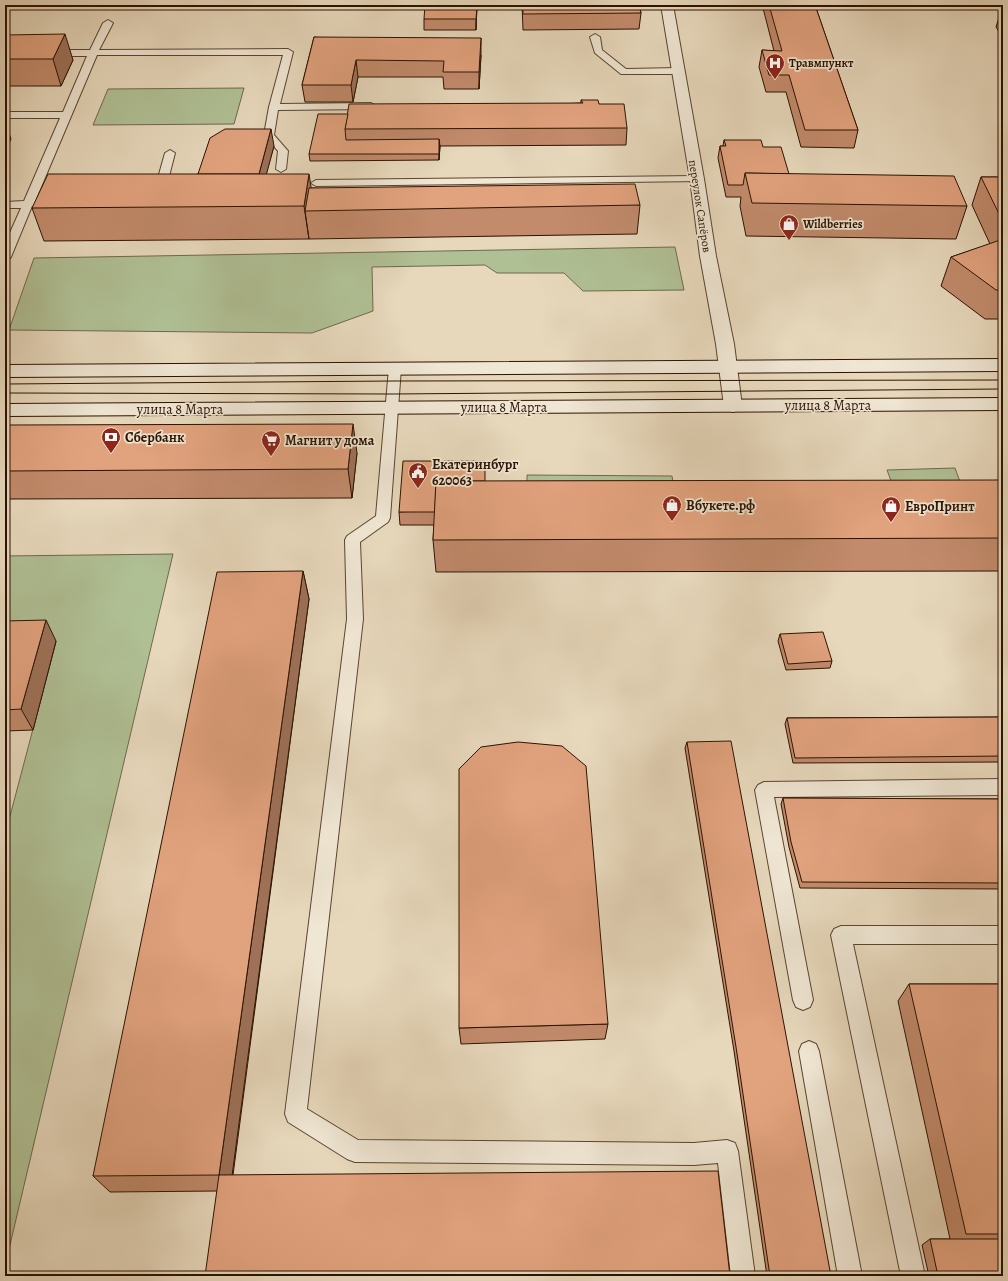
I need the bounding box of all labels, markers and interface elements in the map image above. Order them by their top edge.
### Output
hospital icon: Травмпункт [764,52,786,80]
place label: Травмпункт [789,55,854,71]
street label: переулок Сапёров [685,159,715,254]
shop icon: Wildberries [778,213,800,241]
place label: Wildberries [802,216,863,232]
street label: улица 8 Марта [784,396,872,415]
street label: улица 8 Марта [460,398,548,417]
street label: улица 8 Марта [136,400,224,419]
bank icon: Сбербанк [100,426,122,454]
place label: Сбербанк [125,428,185,447]
supermarket icon: Магнит у дома [260,429,282,457]
place label: Магнит у дома [285,431,375,450]
place label: Екатеринбург 620063 [432,455,518,490]
public building icon: Екатеринбург 620063 [407,461,429,489]
shop icon: Вбукете.рф [661,494,683,522]
shop icon: ЕвроПринт [880,495,902,523]
place label: Вбукете.рф [686,496,755,515]
place label: ЕвроПринт [905,497,975,516]

